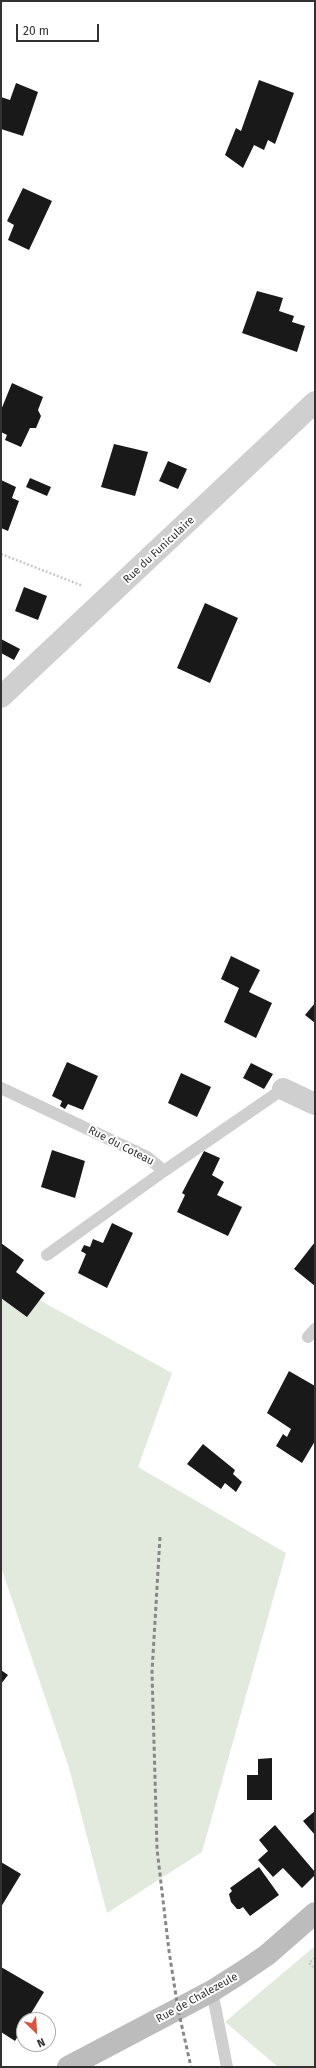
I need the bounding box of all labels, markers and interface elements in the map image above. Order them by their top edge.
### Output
scale bar [18,16,101,42]
text: 20 m [23,24,49,38]
street label: Rue du Funiculaire [121,514,197,586]
street label: Rue du Coteau [86,1124,156,1168]
street label: Rue de Chalezeule [154,1970,240,2026]
north arrow [16,2012,56,2052]
text: N [35,2035,47,2050]

